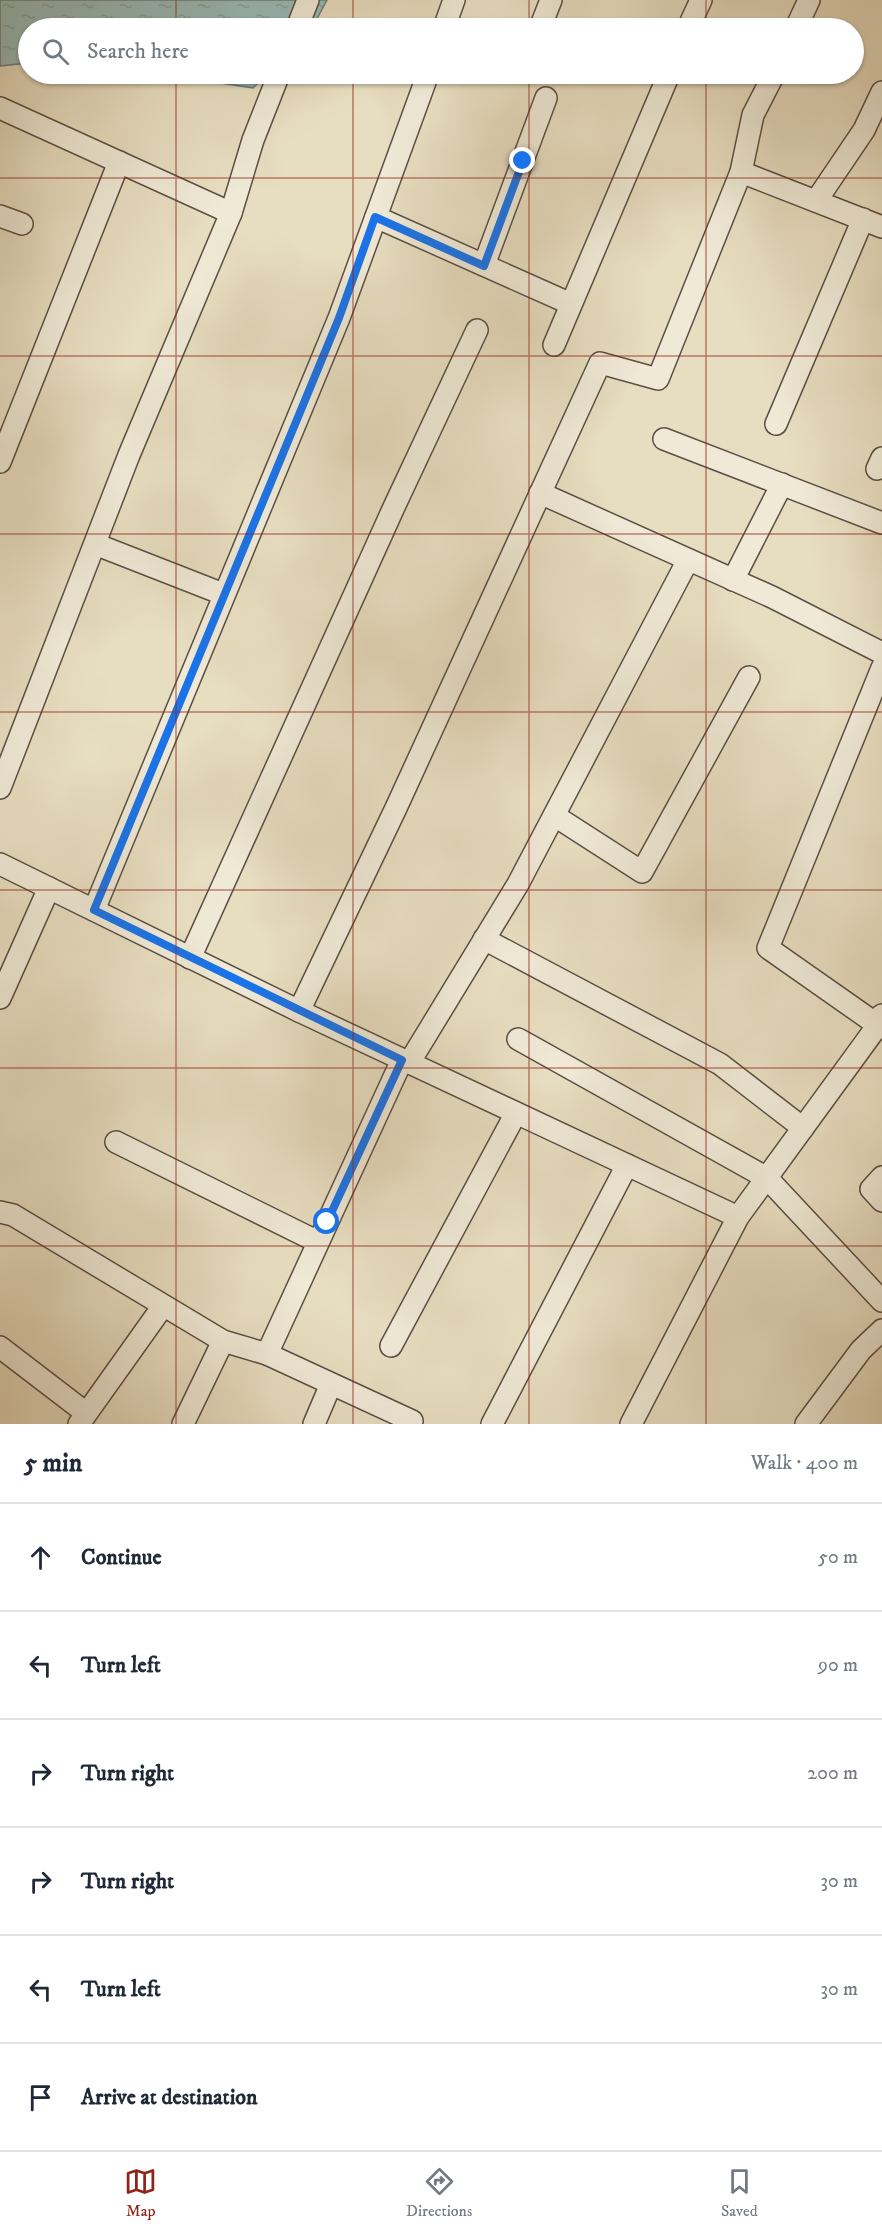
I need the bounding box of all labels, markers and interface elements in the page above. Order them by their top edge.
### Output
search box [18,18,864,84]
icon: search [39,35,72,68]
text: Search here [87,38,189,65]
route end [509,147,535,173]
route start [313,1208,339,1234]
text: 5 min [24,1447,82,1480]
text: Walk · 400 m [751,1451,858,1476]
icon: ahead [24,1541,57,1574]
text: Continue [81,1544,162,1571]
text: 50 m [818,1545,858,1570]
icon: left [24,1649,57,1682]
text: Turn left [81,1652,161,1679]
text: 90 m [818,1653,858,1678]
icon: right [24,1757,57,1790]
text: Turn right [81,1760,174,1787]
text: 200 m [807,1761,858,1786]
icon: right [24,1865,57,1898]
text: Turn right [81,1868,174,1895]
text: 30 m [820,1869,858,1894]
icon: left [24,1973,57,2006]
text: Turn left [81,1976,161,2003]
text: 30 m [820,1977,858,2002]
icon: arrive [24,2081,57,2114]
text: Arrive at destination [81,2084,258,2111]
tab: Map [124,2165,157,2221]
tab: Directions [406,2165,472,2221]
tab: Saved [721,2165,758,2221]

